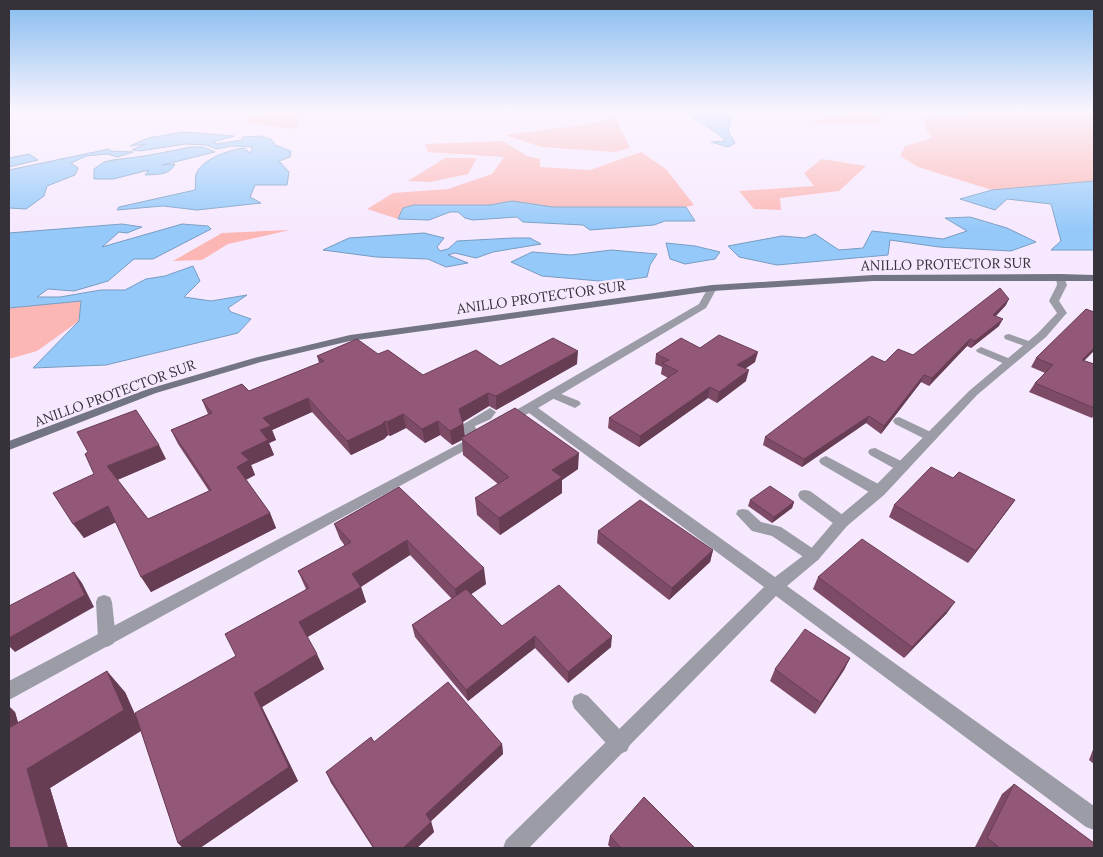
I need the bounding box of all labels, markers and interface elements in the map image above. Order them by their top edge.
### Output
street label: ANILLO PROTECTOR SUR [860,254,1031,275]
street label: ANILLO PROTECTOR SUR [455,276,627,318]
street label: ANILLO PROTECTOR SUR [31,355,198,431]

